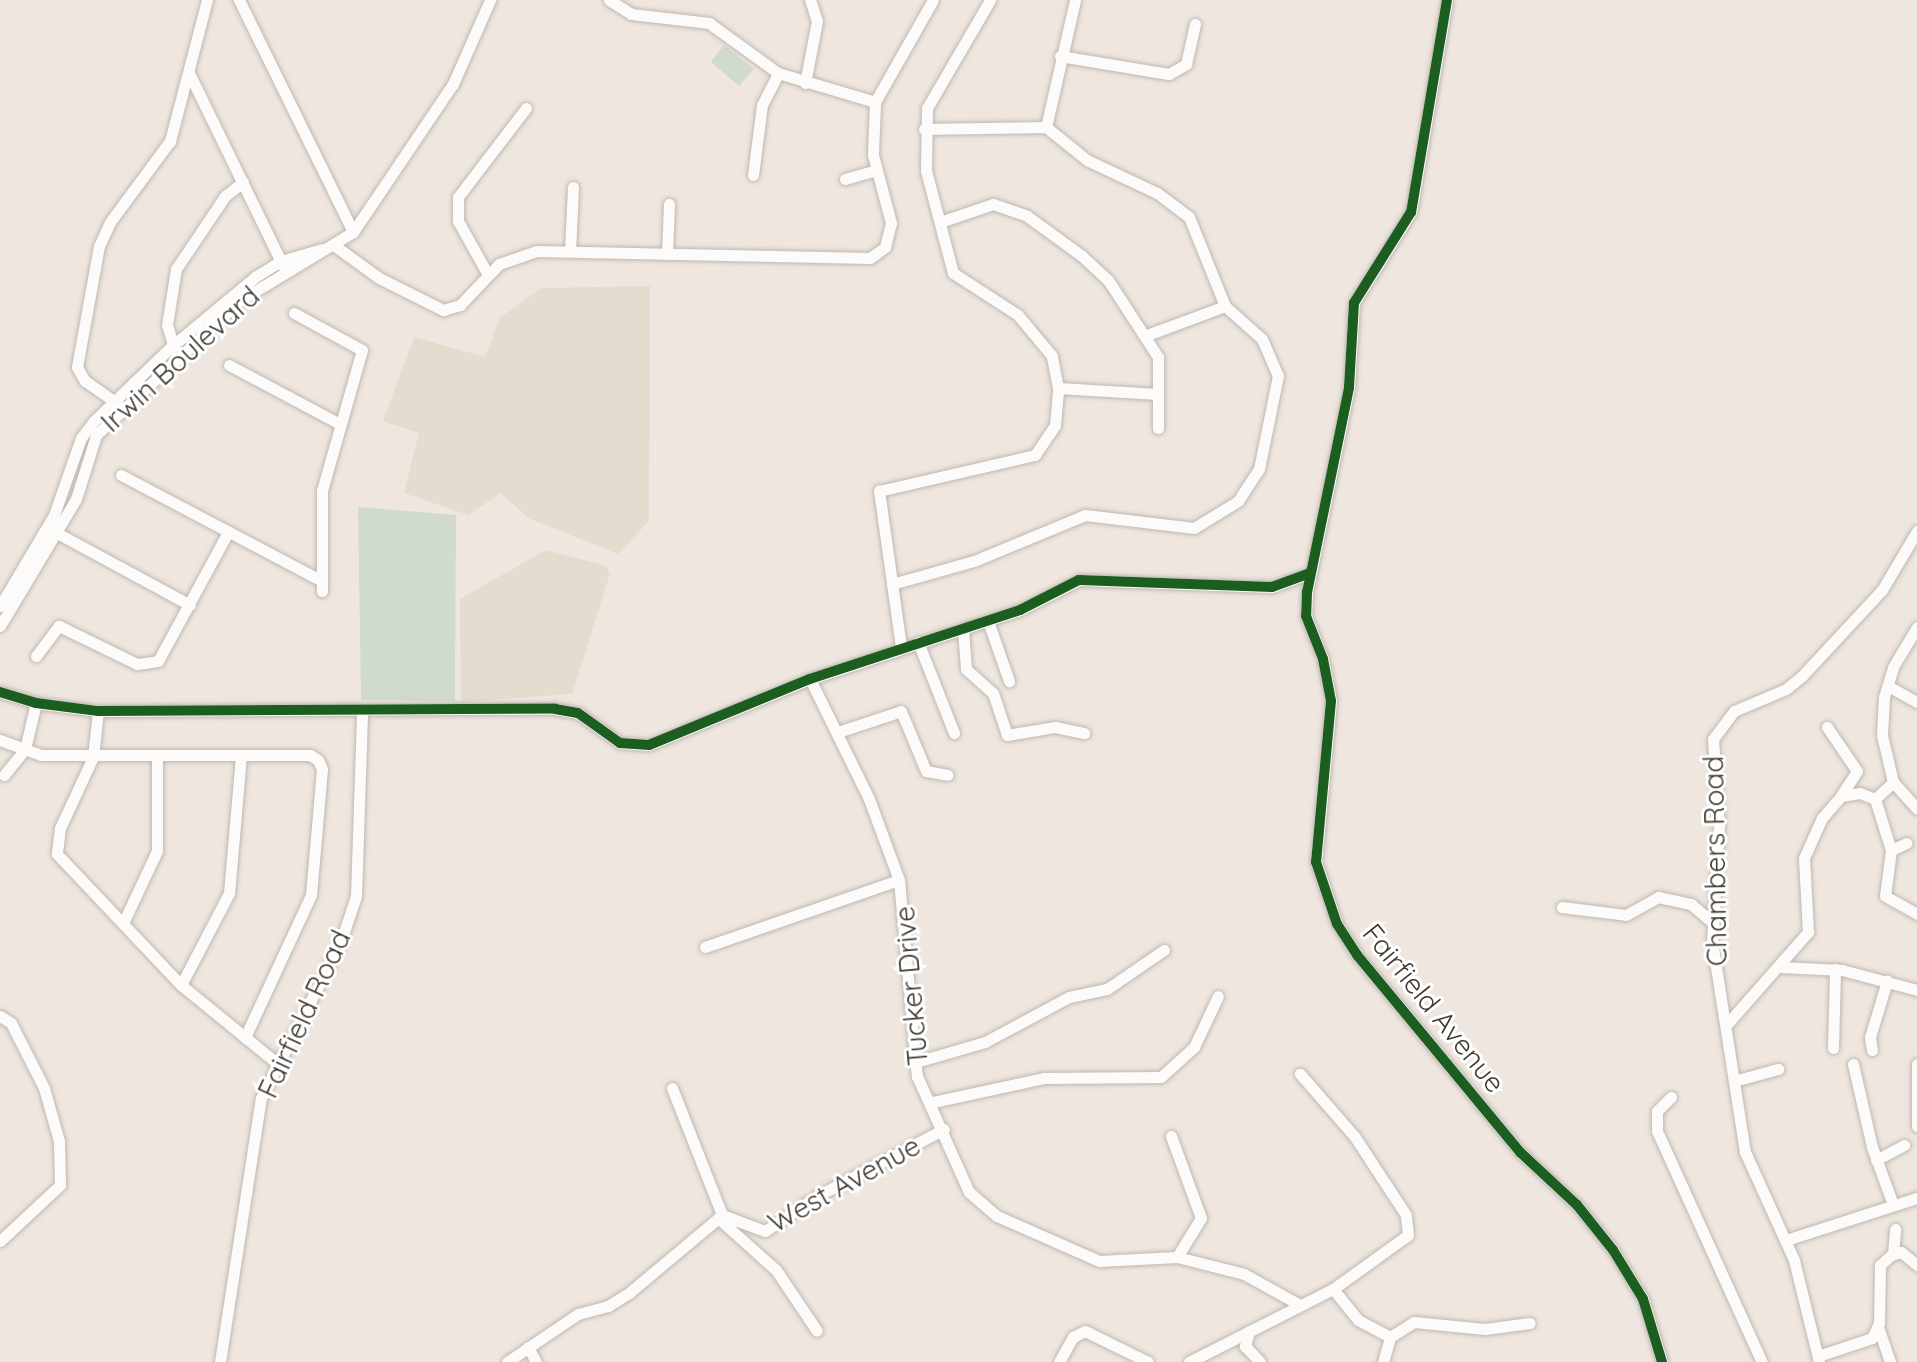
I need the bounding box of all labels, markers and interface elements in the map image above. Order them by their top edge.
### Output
street label: Irwin Boulevard [94,279,266,439]
street label: Chambers Road [1696,755,1734,967]
street label: Tucker Drive [887,905,935,1067]
street label: Fairfield Avenue [1356,917,1512,1099]
street label: Fairfield Road [250,925,358,1103]
street label: West Avenue [762,1128,926,1240]

